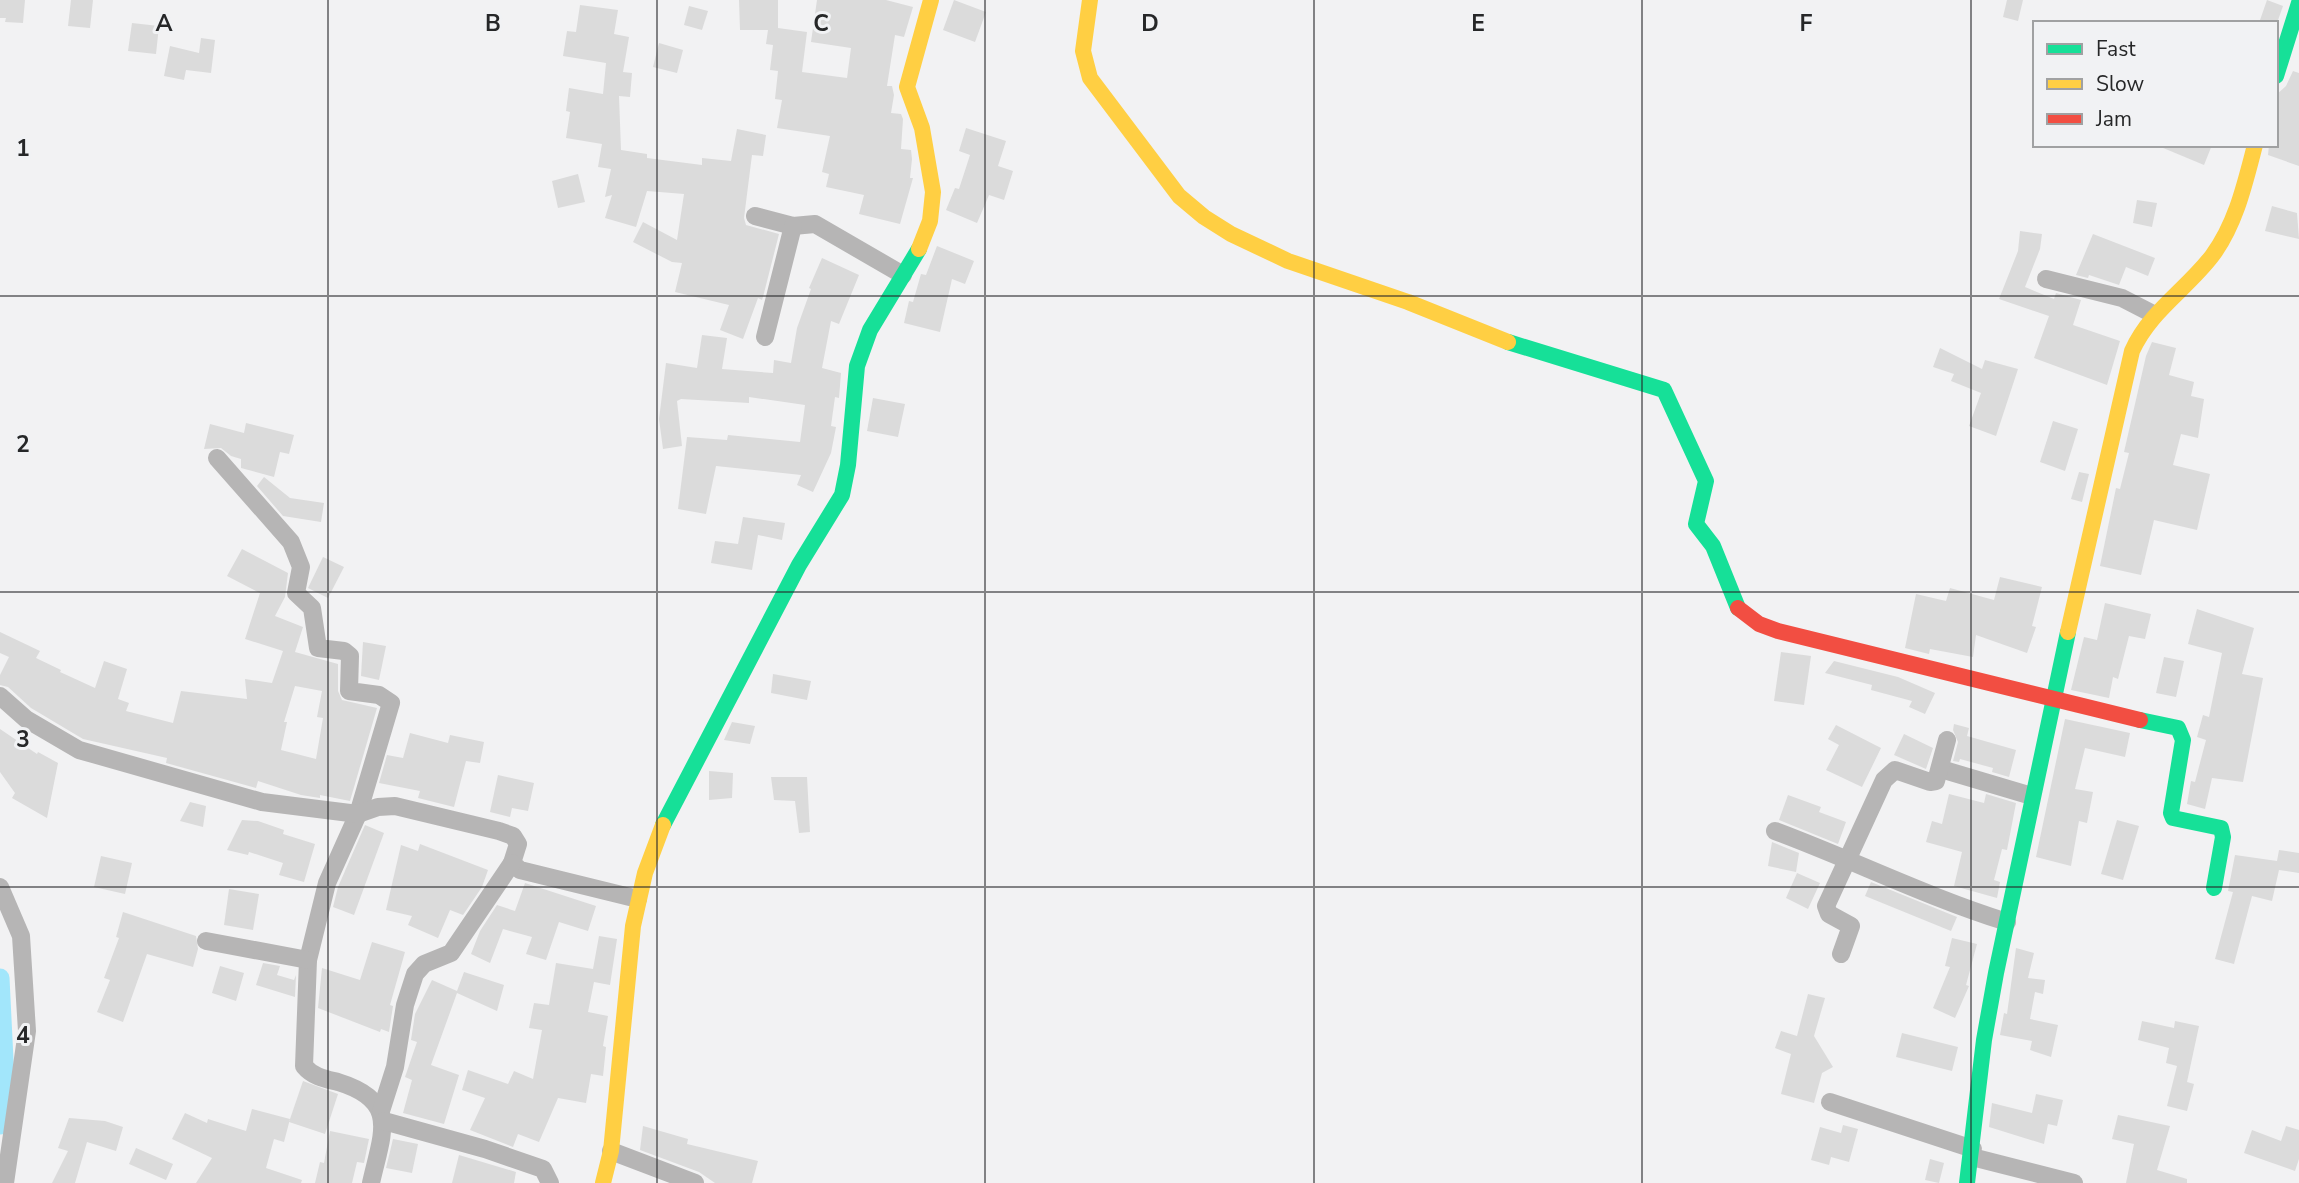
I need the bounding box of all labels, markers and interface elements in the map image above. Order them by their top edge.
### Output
text: A [155,8,173,39]
text: B [485,8,501,39]
text: C [813,8,829,39]
text: D [1141,8,1159,39]
text: E [1471,8,1485,39]
text: F [1800,8,1813,39]
legend [2033,21,2278,147]
text: Fast [2096,35,2136,63]
text: Slow [2096,70,2145,98]
text: Jam [2095,105,2132,133]
text: 1 [16,133,30,164]
text: 2 [16,429,30,460]
text: 3 [16,724,30,755]
text: 4 [16,1020,30,1051]

